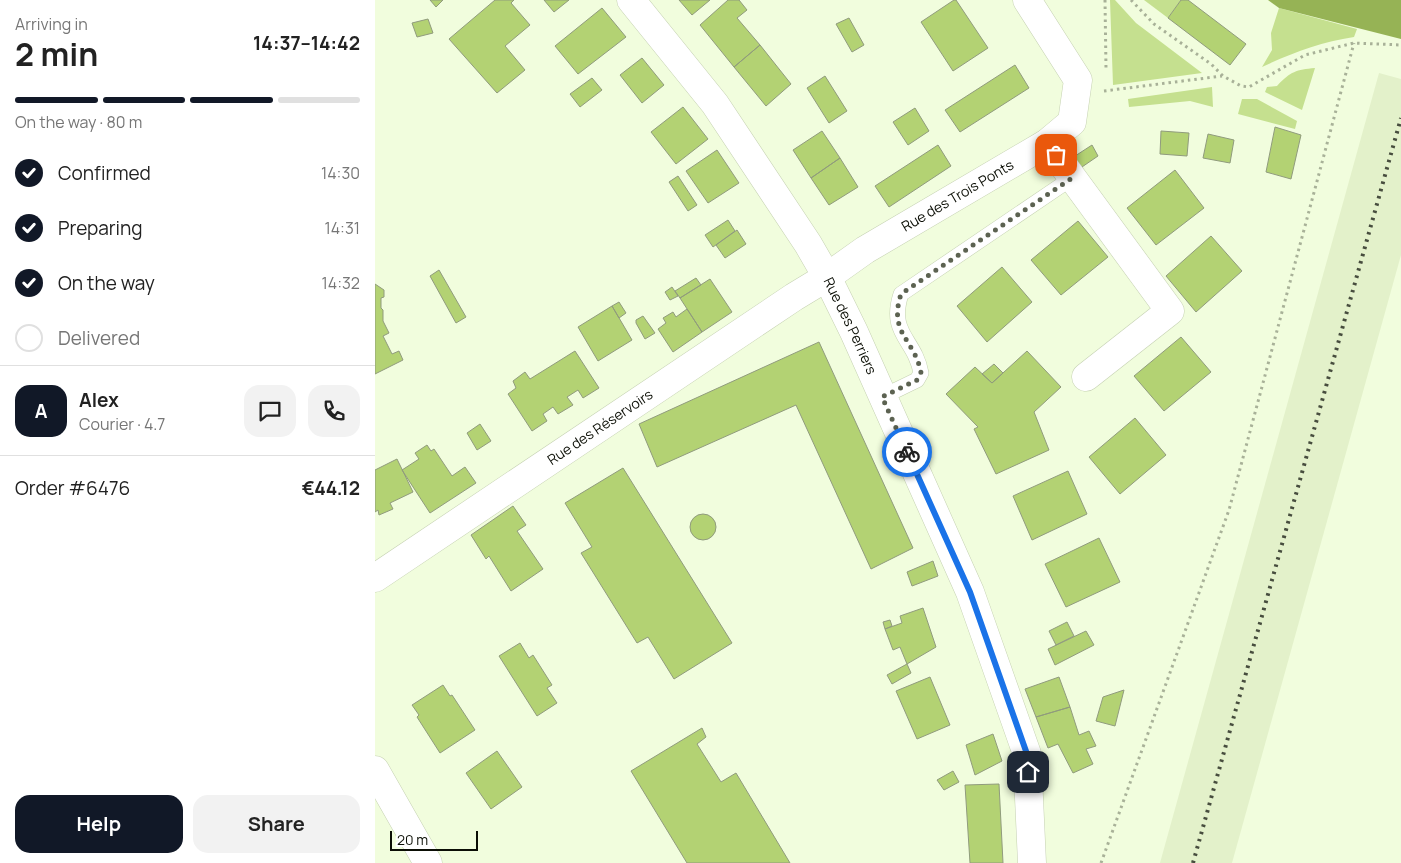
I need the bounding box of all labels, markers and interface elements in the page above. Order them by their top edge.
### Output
text: Arriving in [15,13,88,35]
text: 14:37–14:42 [253,30,360,56]
text: 2 min [15,32,98,76]
text: On the way · 80 m [15,111,142,133]
pin [1035,134,1077,176]
icon: bag [1042,141,1070,169]
street label: Rue des Trois Ponts [898,155,1017,236]
icon: check [15,159,43,187]
text: Confirmed [58,160,151,186]
text: 14:30 [321,162,360,184]
icon: check [15,214,43,242]
text: Preparing [58,215,143,241]
text: 14:31 [324,217,360,239]
icon: check [15,269,43,297]
text: On the way [58,270,155,296]
text: 14:32 [322,272,360,294]
street label: Rue des Perriers [820,274,882,377]
text: Delivered [58,325,140,351]
button: chat [244,385,296,437]
button: phone [308,385,360,437]
street label: Rue des Réservoirs [543,385,656,469]
text: Alex [79,387,119,413]
text: A [35,398,47,424]
text: Courier · 4.7 [79,413,165,435]
courier [882,427,932,477]
icon: bike [893,438,921,466]
text: Order #6476 [15,475,130,501]
text: €44.12 [302,475,360,501]
pin [1007,751,1049,793]
icon: home [1014,758,1042,786]
button: Help [15,795,183,853]
button: Share [193,795,360,853]
scale bar [390,828,477,851]
text: 20 m [397,830,428,849]

